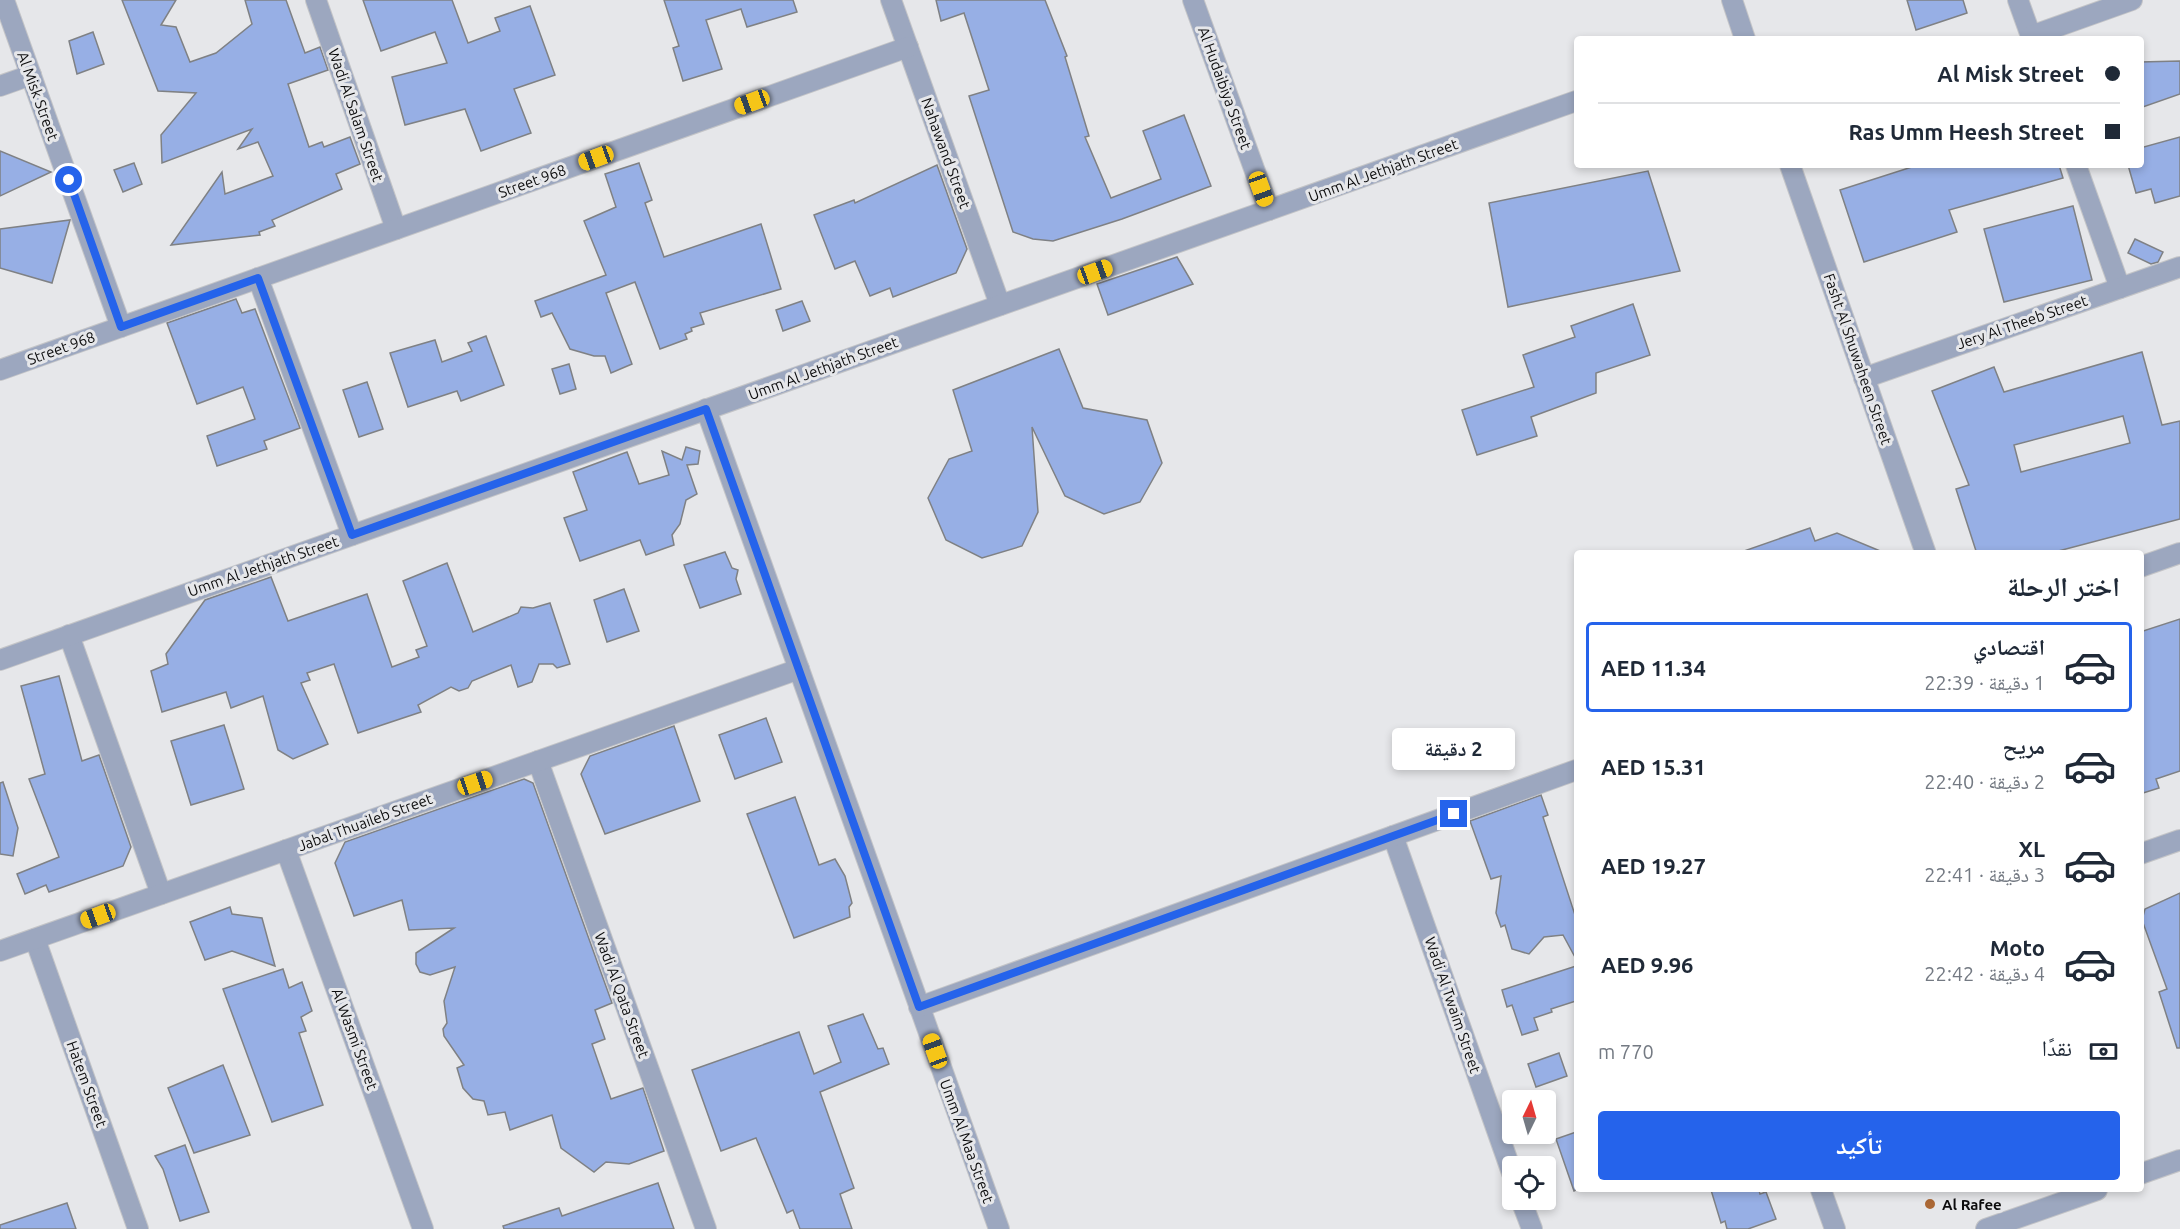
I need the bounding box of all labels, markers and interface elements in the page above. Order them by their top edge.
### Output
street label: Al Hudaibiya Street [1195,25,1255,152]
street label: Wadi Al Salam Street [325,46,387,184]
street label: Al Misk Street [14,49,62,143]
text: Al Misk Street [1937,61,2084,86]
car [732,87,772,117]
street label: Nahawand Street [918,95,974,211]
text: Ras Umm Heesh Street [1848,119,2084,144]
street label: Umm Al Jethjath Street [1306,135,1460,205]
car [576,143,616,173]
street label: Street 968 [496,161,568,201]
route start [55,166,82,193]
car [1246,169,1276,209]
car [1075,257,1115,287]
street label: Fasht Al Shuwaheen Street [1821,271,1895,447]
street label: Jery Al Theeb Street [1954,292,2090,352]
street label: Street 968 [25,328,97,368]
street label: Umm Al Jethjath Street [746,333,900,403]
street label: Umm Al Jethjath Street [186,532,341,600]
text: اختر الرحلة [2007,571,2120,601]
text: اقتصادي [1973,634,2045,659]
icon: car [2063,640,2117,694]
text: AED 11.34 [1601,655,1706,680]
text: 1 دقيقة · 22:39 [1924,671,2045,694]
callout: 2 دقيقة [1392,727,1516,769]
text: مريح [2002,733,2045,758]
text: 2 دقيقة [1424,737,1483,760]
icon: car [2063,739,2117,793]
text: AED 15.31 [1601,754,1706,779]
car [455,769,495,797]
text: 2 دقيقة · 22:40 [1924,770,2045,793]
street label: Jabal Thuaileb Street [295,790,435,854]
route end [1440,800,1467,827]
text: XL [2018,836,2045,861]
icon: car [2063,838,2117,892]
text: AED 19.27 [1601,853,1706,878]
text: 3 دقيقة · 22:41 [1924,863,2045,886]
car [78,901,118,931]
street label: Wadi Al Qata Street [591,930,653,1060]
street label: Wadi Al Twaim Street [1422,935,1484,1075]
text: Moto [1990,935,2045,960]
icon: car [2063,937,2117,991]
text: AED 9.96 [1601,952,1693,977]
text: 4 دقيقة · 22:42 [1924,962,2045,985]
street label: Al Wasmi Street [329,986,381,1092]
car [920,1031,950,1071]
text: نقدًا [2042,1035,2072,1060]
icon: cash [2087,1035,2120,1068]
street label: Hatem Street [64,1039,111,1130]
text: 770 m [1598,1040,1654,1063]
street label: Umm Al Maa Street [937,1077,997,1205]
north arrow [1502,1090,1556,1144]
map controls [1502,1090,1556,1210]
button: تأكيد [1598,1111,2120,1180]
button: locate [1502,1156,1556,1210]
place label: Al Rafee [1942,1196,2002,1213]
marker: Al Rafee [1923,1197,1937,1211]

